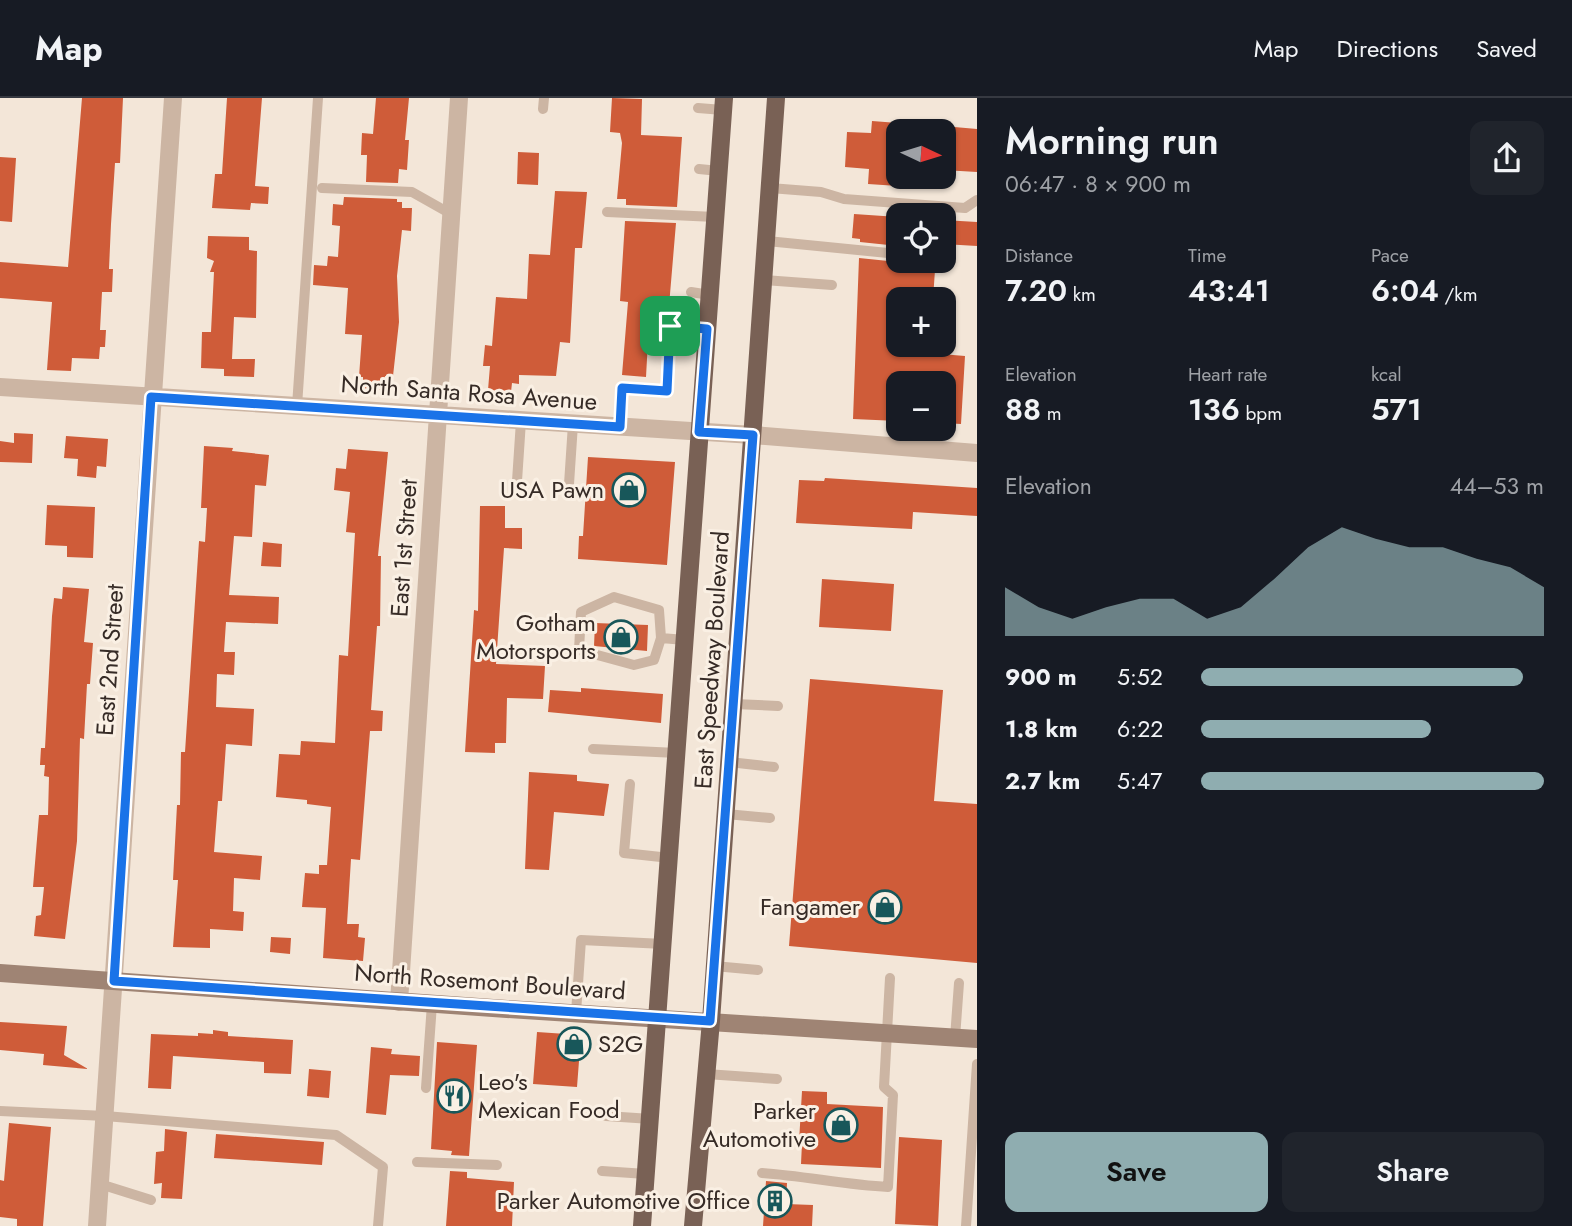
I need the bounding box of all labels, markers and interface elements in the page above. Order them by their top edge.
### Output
text: Map [35,25,103,72]
text: Map [1254,31,1299,66]
text: Directions [1337,31,1438,66]
text: Saved [1476,31,1537,66]
text: Morning run [1005,113,1219,168]
north arrow [886,119,956,189]
map controls [886,119,956,441]
button: share [1470,121,1544,195]
text: 06:47 · 8 × 900 m [1005,167,1191,201]
button: locate [886,203,956,273]
text: Distance [1005,242,1073,269]
text: Time [1188,242,1226,269]
text: Pace [1371,242,1409,269]
text: 7.20 [1005,269,1067,312]
text: 43:41 [1188,269,1270,312]
text: 6:04 [1371,269,1439,312]
text: km [1067,281,1096,308]
text: /km [1439,281,1477,308]
button: + [886,287,956,357]
pin [640,296,700,356]
icon: arrive [651,307,689,345]
text: Elevation [1005,361,1077,388]
text: Heart rate [1188,361,1267,388]
text: kcal [1371,361,1402,388]
street label: North Santa Rosa Avenue [340,366,598,419]
button: − [886,371,956,441]
text: 88 [1005,388,1041,431]
text: 136 [1188,388,1240,431]
text: 571 [1371,388,1422,431]
text: m [1041,400,1062,427]
text: bpm [1240,400,1282,427]
text: Elevation [1005,469,1092,503]
text: 44–53 m [1450,469,1544,503]
shop icon: USA Pawn [610,471,648,509]
place label: USA Pawn [500,472,604,507]
street label: East 1st Street [381,478,426,618]
street label: East Speedway Boulevard [685,530,738,790]
street label: East 2nd Street [87,583,132,737]
place label: Gotham Motorsports [476,605,596,668]
shop icon: Gotham Motorsports [602,618,640,656]
text: 900 m [1005,660,1077,694]
text: 5:52 [1117,660,1163,694]
text: 1.8 km [1005,712,1078,746]
text: 6:22 [1117,712,1163,746]
text: 2.7 km [1005,764,1080,798]
text: 5:47 [1117,764,1162,798]
shop icon: Fangamer [866,888,904,926]
place label: Fangamer [760,889,861,924]
street label: North Rosemont Boulevard [353,955,627,1008]
shop icon: S2G [555,1025,593,1063]
place label: S2G [598,1026,643,1061]
place label: Leo's Mexican Food [478,1064,620,1127]
restaurant icon: Leo's Mexican Food [435,1077,473,1115]
place label: Parker Automotive [703,1093,817,1156]
shop icon: Parker Automotive [822,1106,860,1144]
button: Save [1005,1132,1268,1212]
button: Share [1282,1132,1544,1212]
building icon: Parker Automotive Office [756,1182,794,1220]
place label: Parker Automotive Office [497,1183,750,1218]

